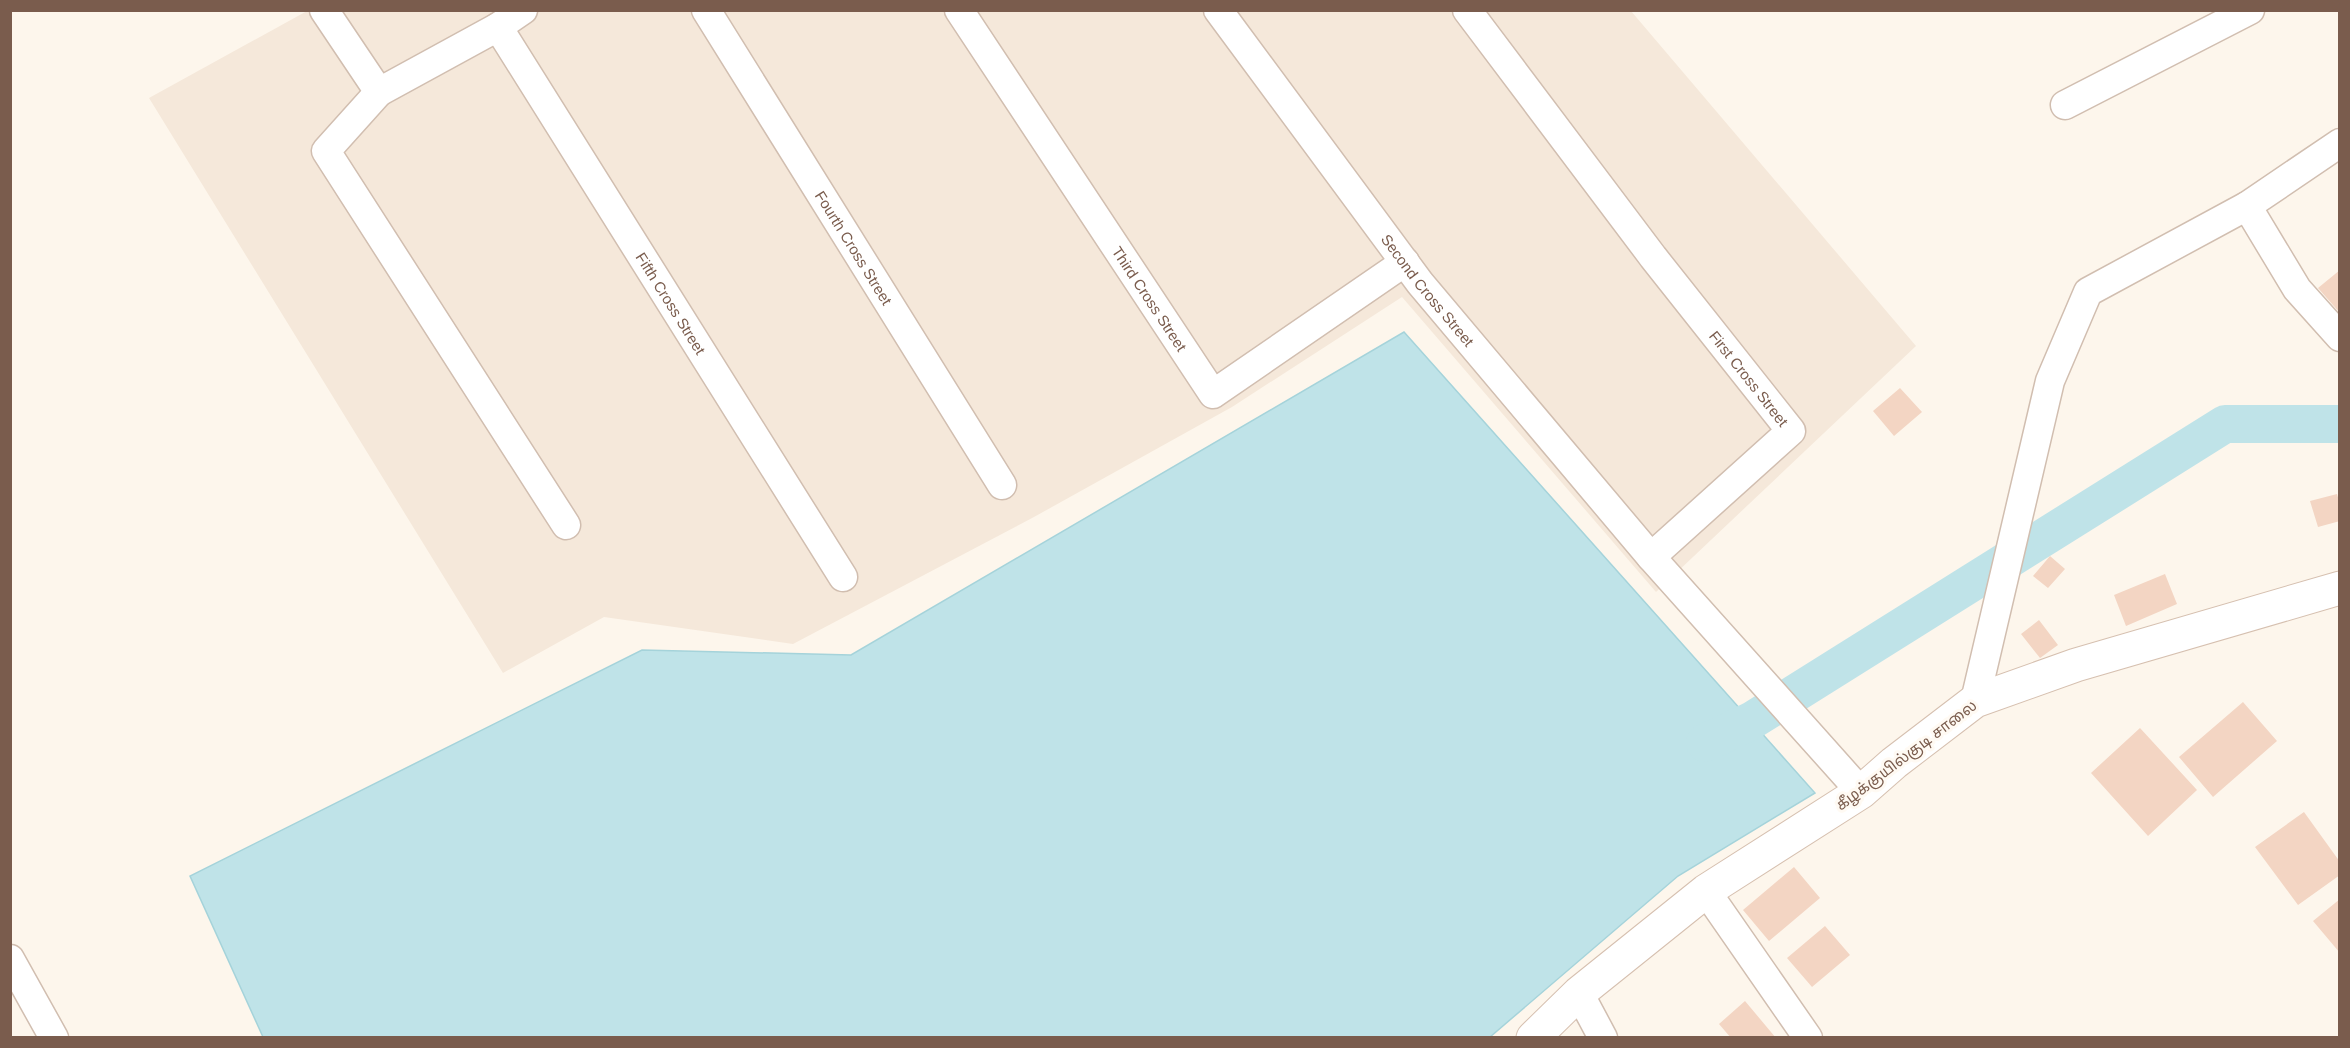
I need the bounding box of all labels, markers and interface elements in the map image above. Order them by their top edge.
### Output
street label: Fourth Cross Street [812,188,896,308]
street label: Second Cross Street [1378,231,1478,350]
street label: Third Cross Street [1109,243,1191,355]
street label: Fifth Cross Street [633,249,710,358]
street label: First Cross Street [1706,327,1793,430]
street label: கீழக்குயில்குடி சாலை [1832,697,1982,816]

